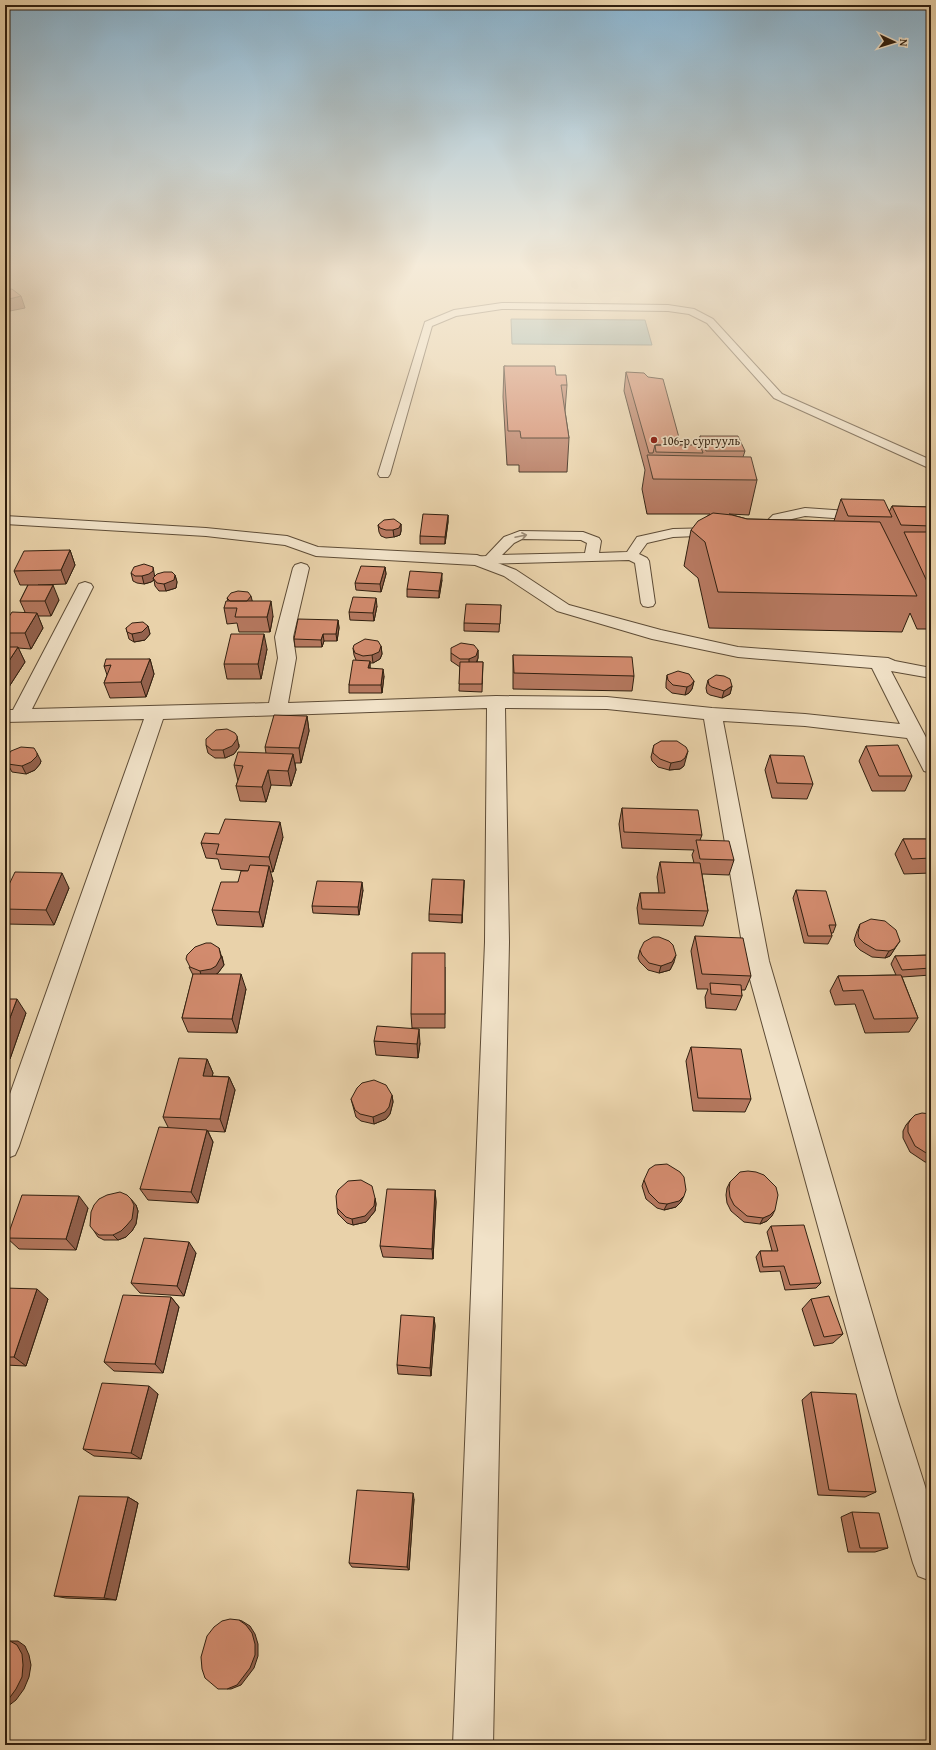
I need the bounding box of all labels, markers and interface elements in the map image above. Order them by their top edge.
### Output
north arrow [874,22,914,62]
text: N [896,38,912,48]
place label: 106-р сургууль [662,432,740,449]
marker: 106-р сургууль [649,435,659,445]
one-way arrow [514,532,527,540]

